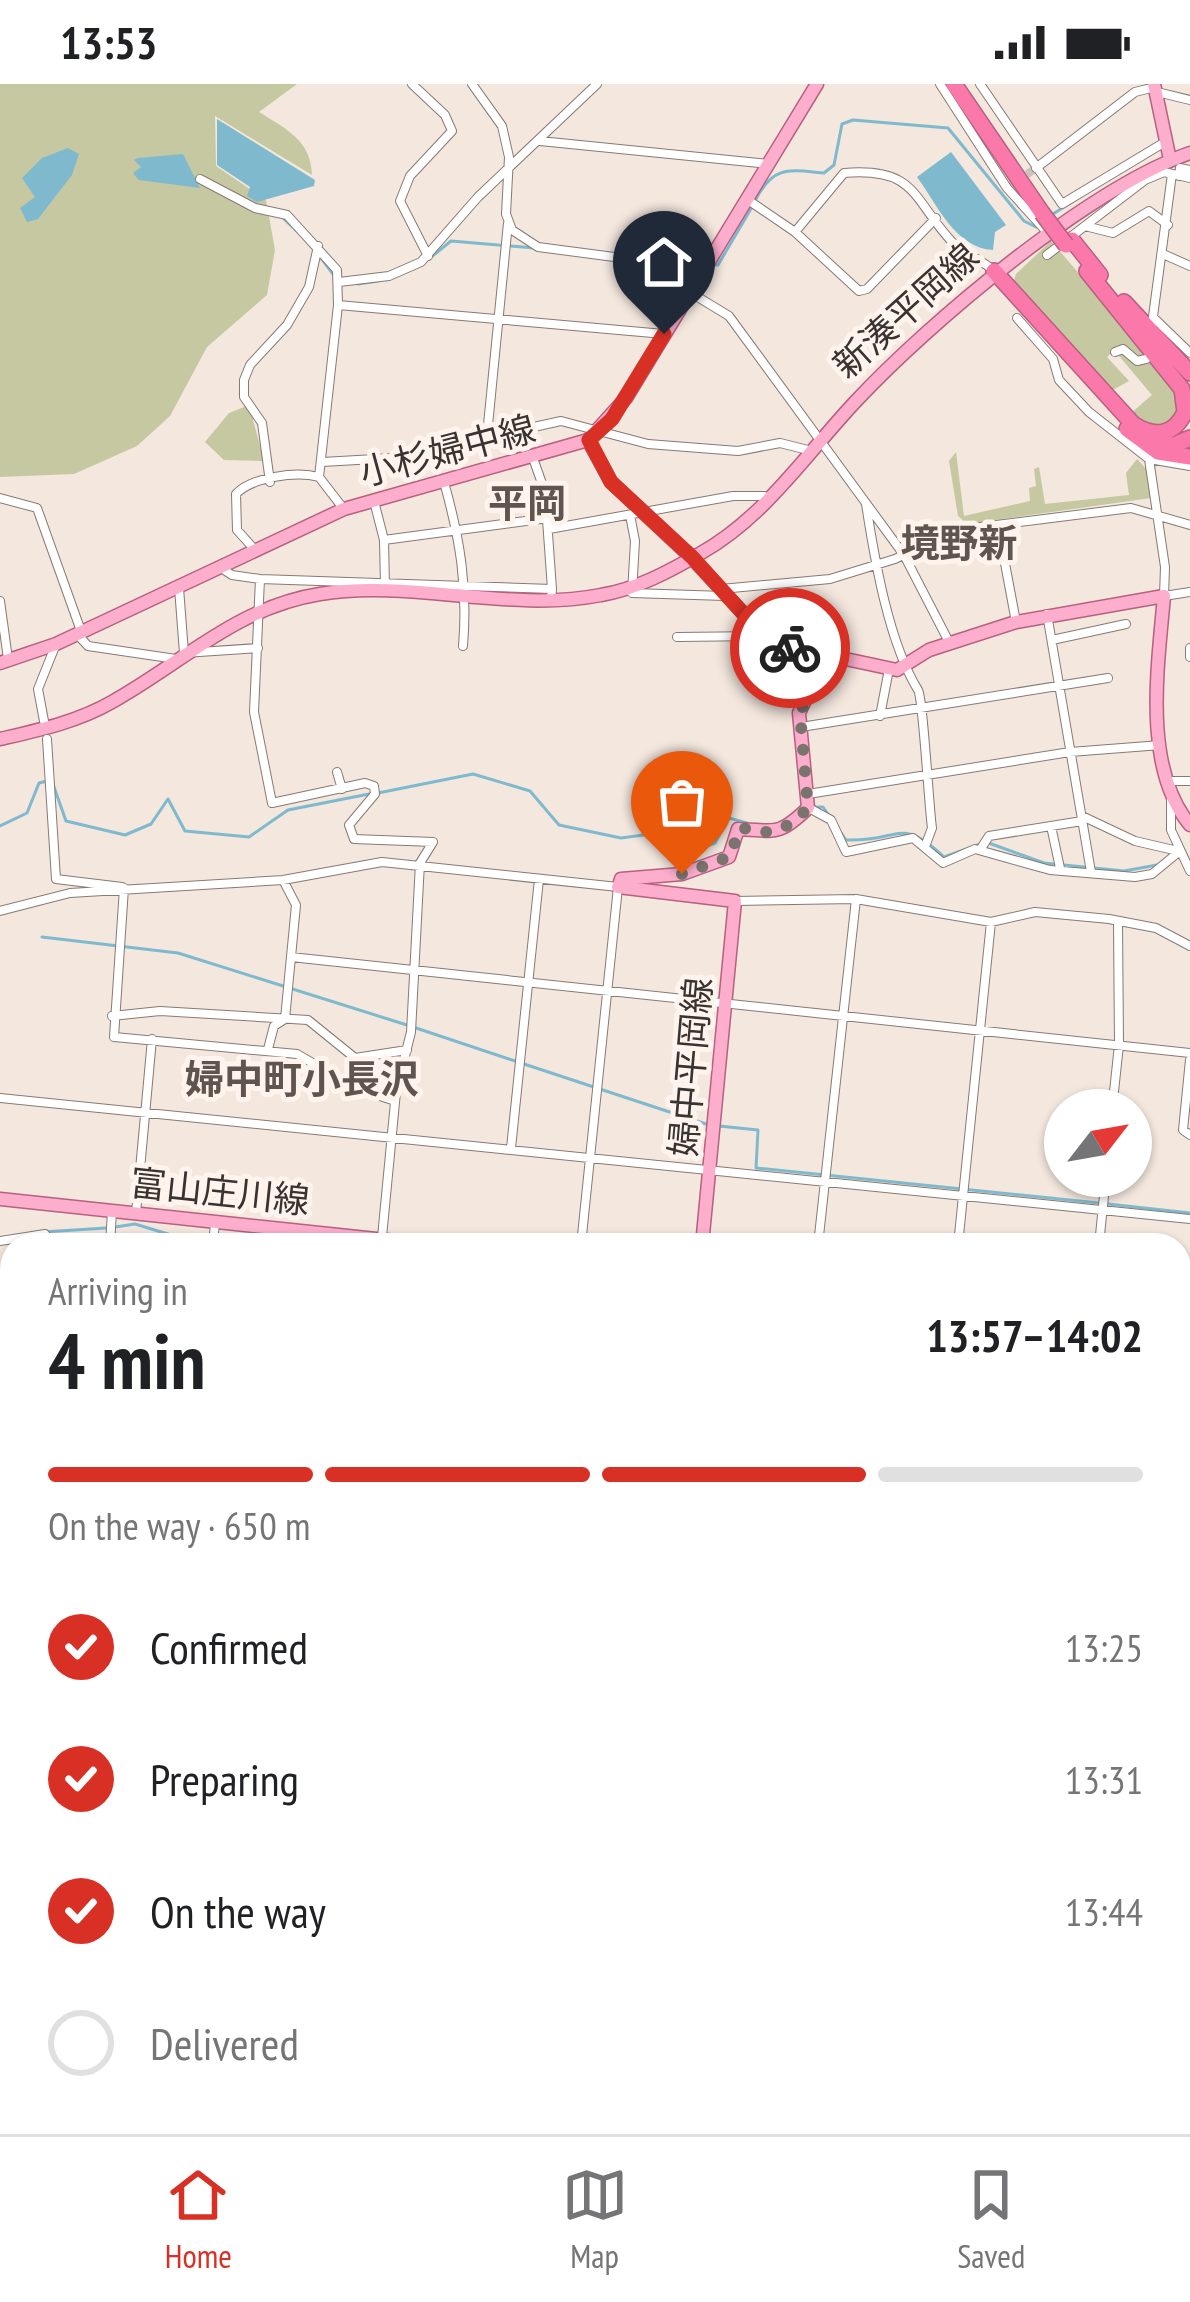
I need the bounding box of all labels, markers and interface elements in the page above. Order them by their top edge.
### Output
text: 13:53 [60,13,157,71]
pin [613,211,715,334]
icon: home [631,229,697,295]
street label: 新湊平岡線 [822,232,988,388]
street label: 小杉婦中線 [354,404,540,496]
district label: 平岡 [488,477,566,528]
district label: 境野新 [900,517,1018,568]
courier [730,588,850,708]
icon: bike [757,615,823,681]
pin [631,751,733,874]
icon: bag [649,769,715,835]
street label: 婦中平岡線 [659,975,721,1159]
district label: 婦中町小長沢 [185,1053,419,1104]
north arrow [1044,1089,1152,1197]
map controls [1044,1089,1152,1197]
street label: 富山庄川線 [128,1158,312,1224]
text: Arriving in [48,1265,188,1316]
text: 13:57–14:02 [926,1306,1143,1364]
text: 4 min [48,1310,206,1411]
text: On the way · 650 m [48,1500,310,1551]
icon: check [48,1614,114,1680]
text: Confirmed [150,1618,308,1676]
text: 13:25 [1065,1622,1143,1673]
icon: check [48,1746,114,1812]
text: Preparing [150,1750,299,1808]
text: 13:31 [1065,1754,1143,1805]
icon: check [48,1878,114,1944]
text: On the way [150,1882,326,1940]
text: 13:44 [1065,1886,1143,1937]
text: Delivered [150,2014,299,2072]
tab: Home [165,2162,232,2277]
tab: Map [562,2162,628,2277]
tab: Saved [957,2162,1025,2277]

